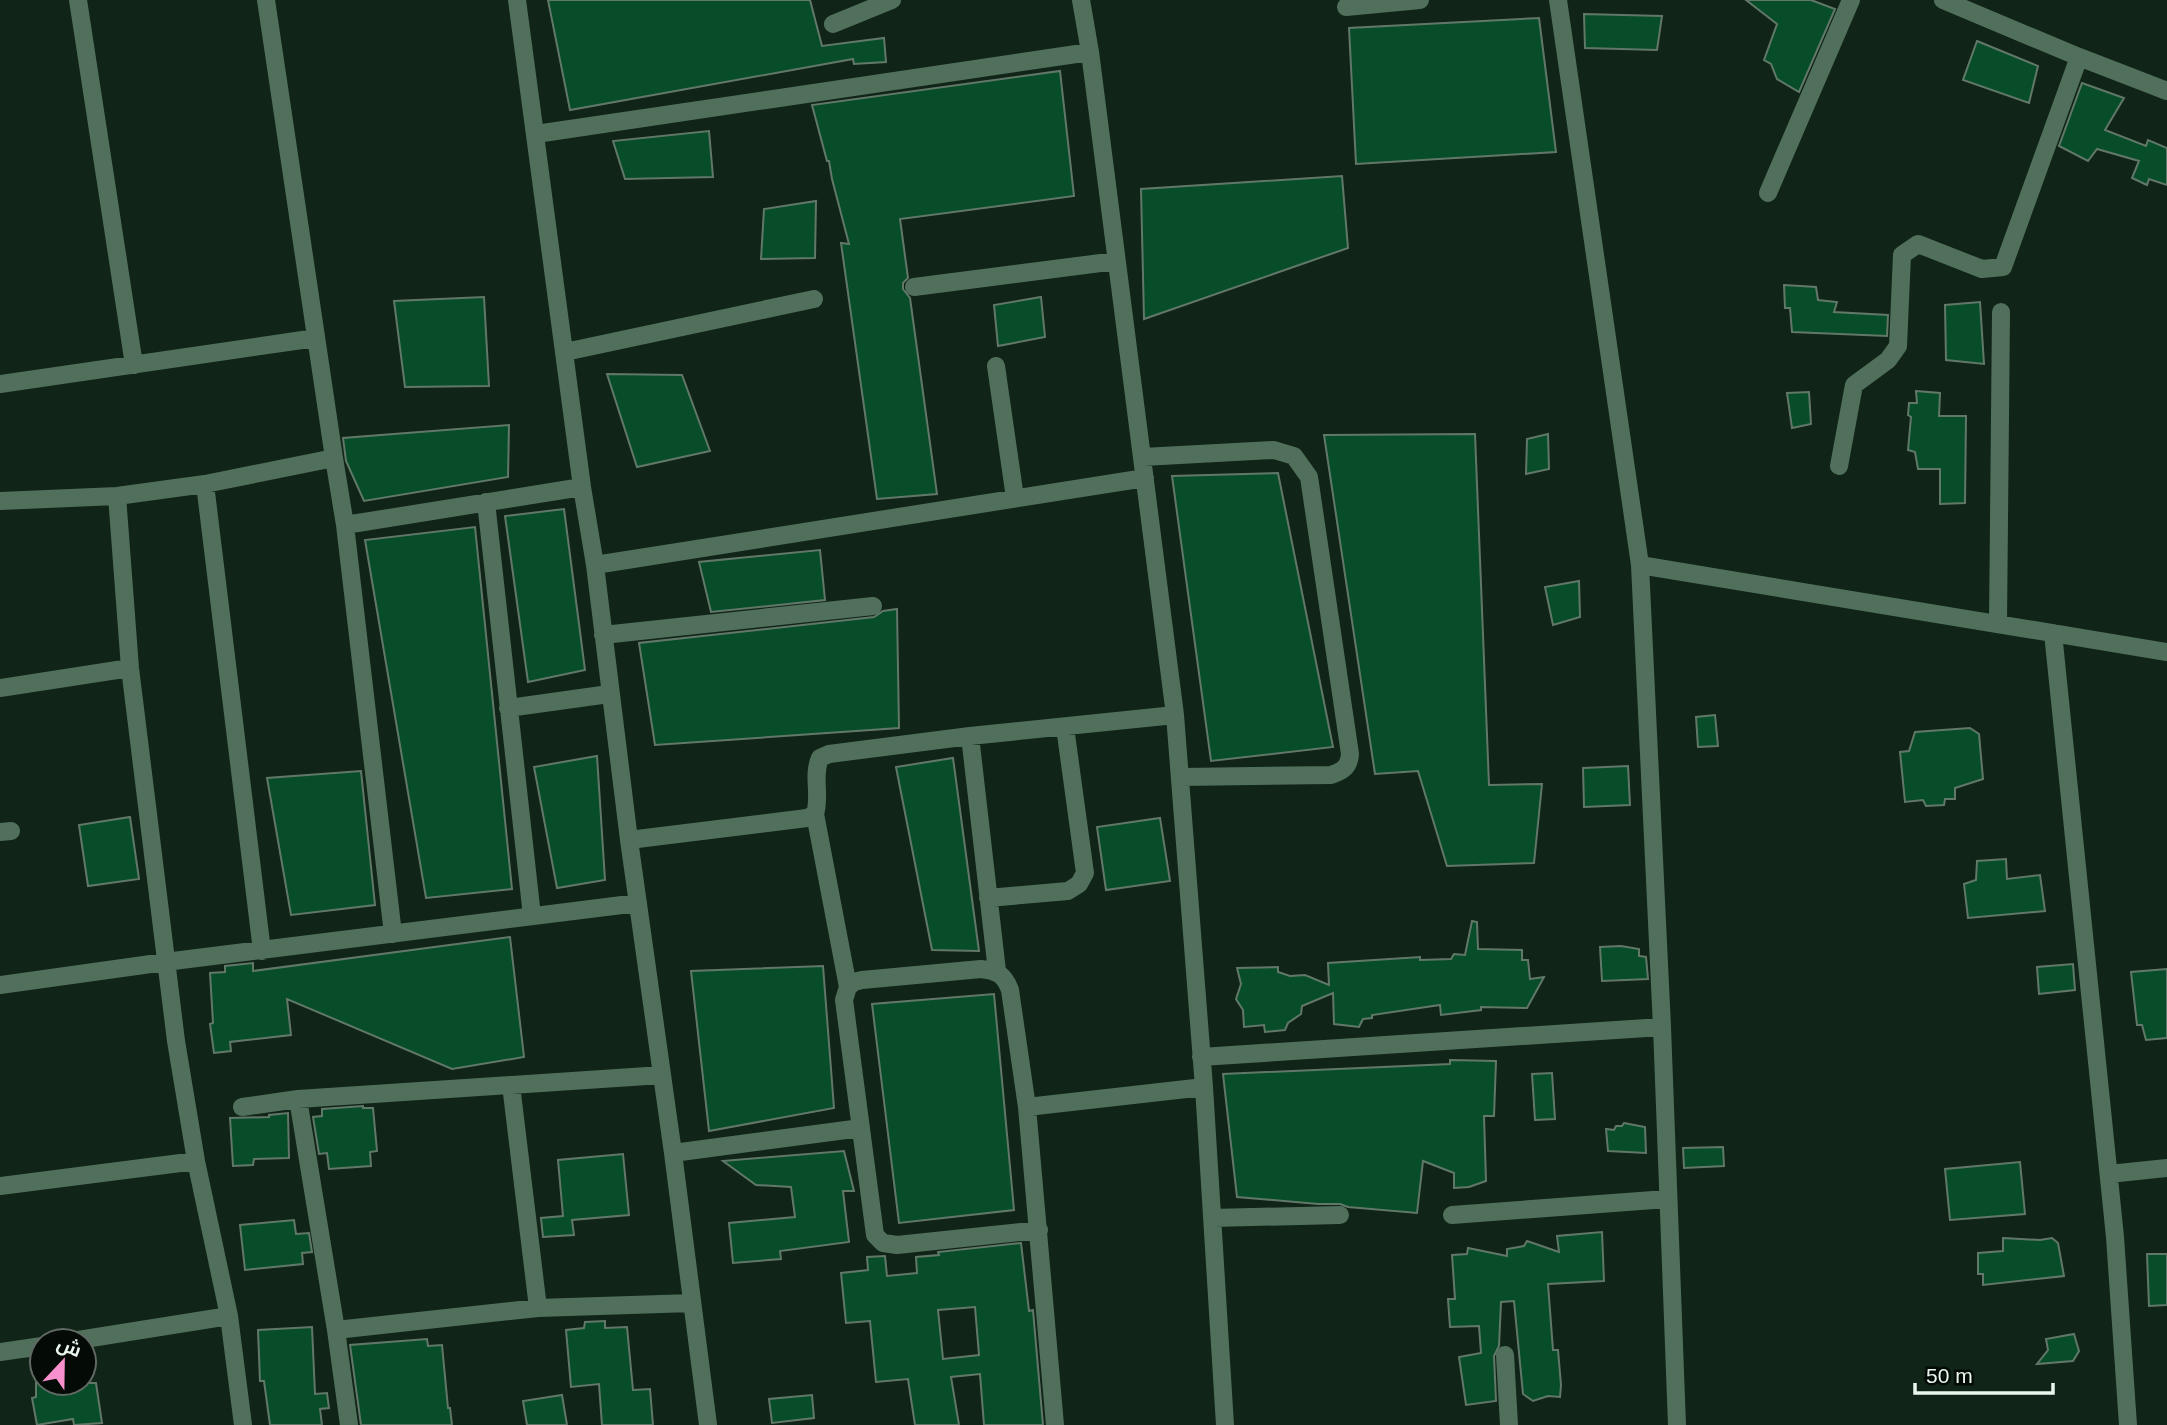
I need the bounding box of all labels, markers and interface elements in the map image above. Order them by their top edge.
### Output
north arrow [28,1327,98,1397]
text: ش [54,1332,84,1362]
scale bar [1915,1352,2053,1396]
text: 50 m [1926,1364,1973,1387]

